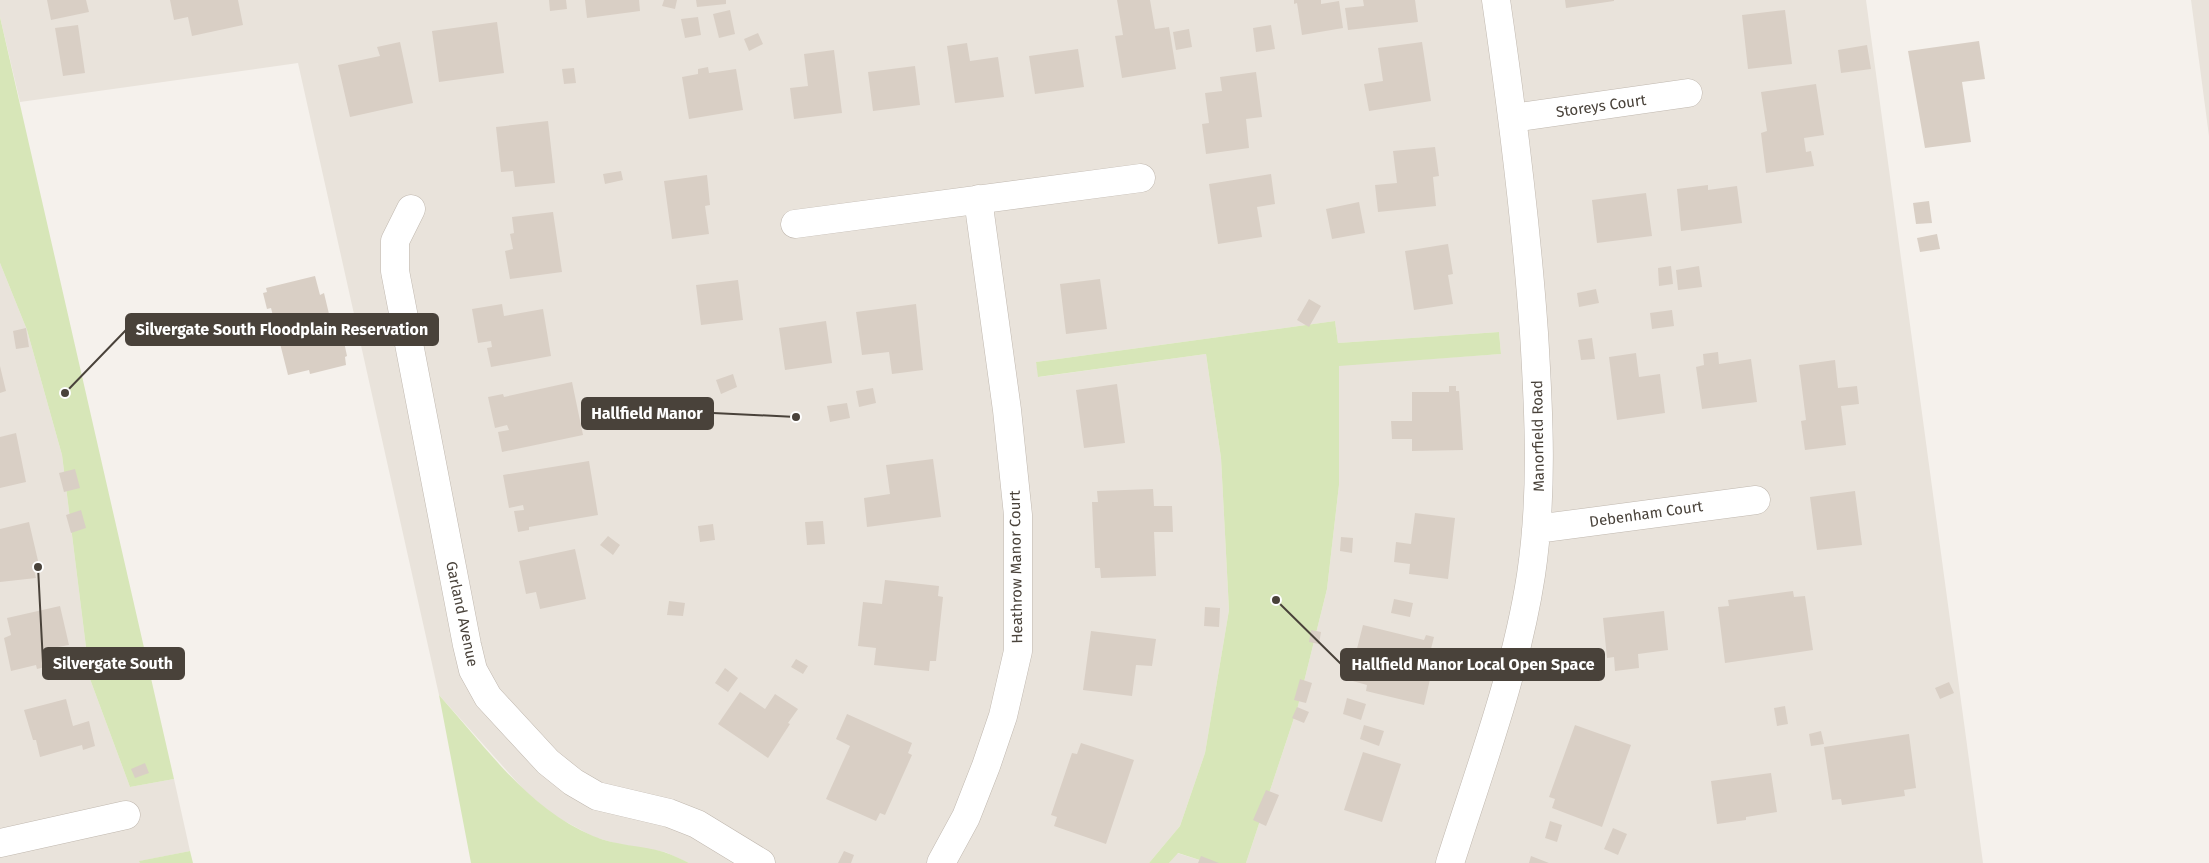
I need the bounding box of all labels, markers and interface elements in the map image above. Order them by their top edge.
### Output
street label: Storeys Court [1555,91,1648,121]
callout: Silvergate South Floodplain Reservation [126,314,438,345]
text: Silvergate South Floodplain Reservation [136,320,428,339]
street label: Manorfield Road [1528,380,1548,492]
callout: Hallfield Manor [582,398,713,429]
text: Hallfield Manor [591,404,703,423]
street label: Heathrow Manor Court [1006,490,1026,644]
street label: Debenham Court [1588,497,1704,531]
street label: Garland Avenue [442,560,482,668]
callout: Silvergate South [43,648,184,679]
callout: Hallfield Manor Local Open Space [1341,649,1604,680]
text: Silvergate South [53,654,173,673]
text: Hallfield Manor Local Open Space [1351,655,1595,674]

